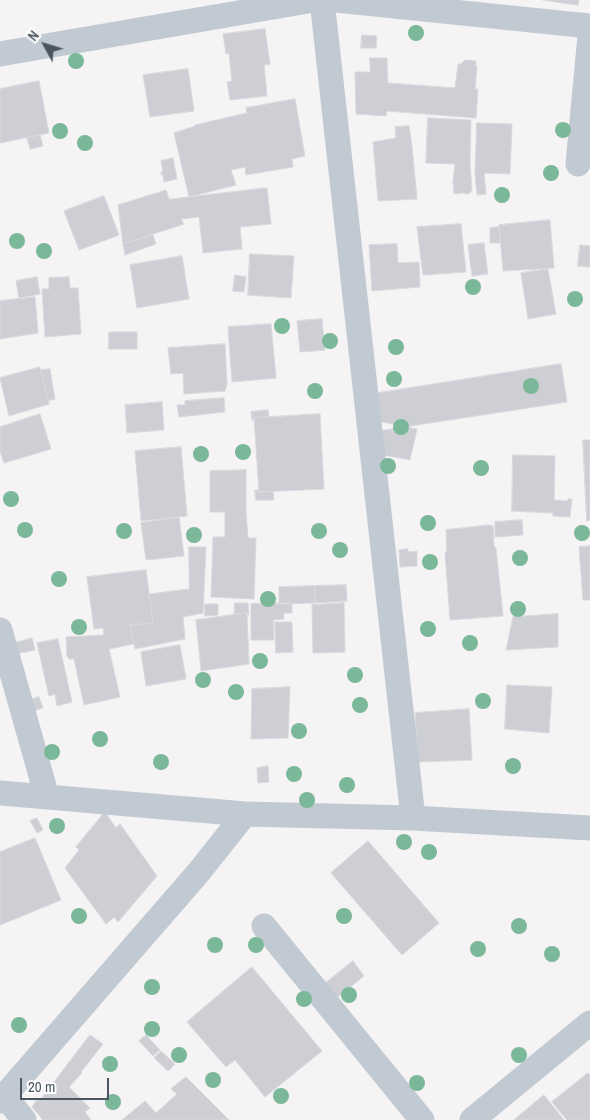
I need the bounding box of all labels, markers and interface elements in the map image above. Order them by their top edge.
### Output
north arrow [20,20,70,70]
text: N [24,27,43,44]
scale bar [22,1068,111,1100]
text: 20 m [28,1076,55,1097]

